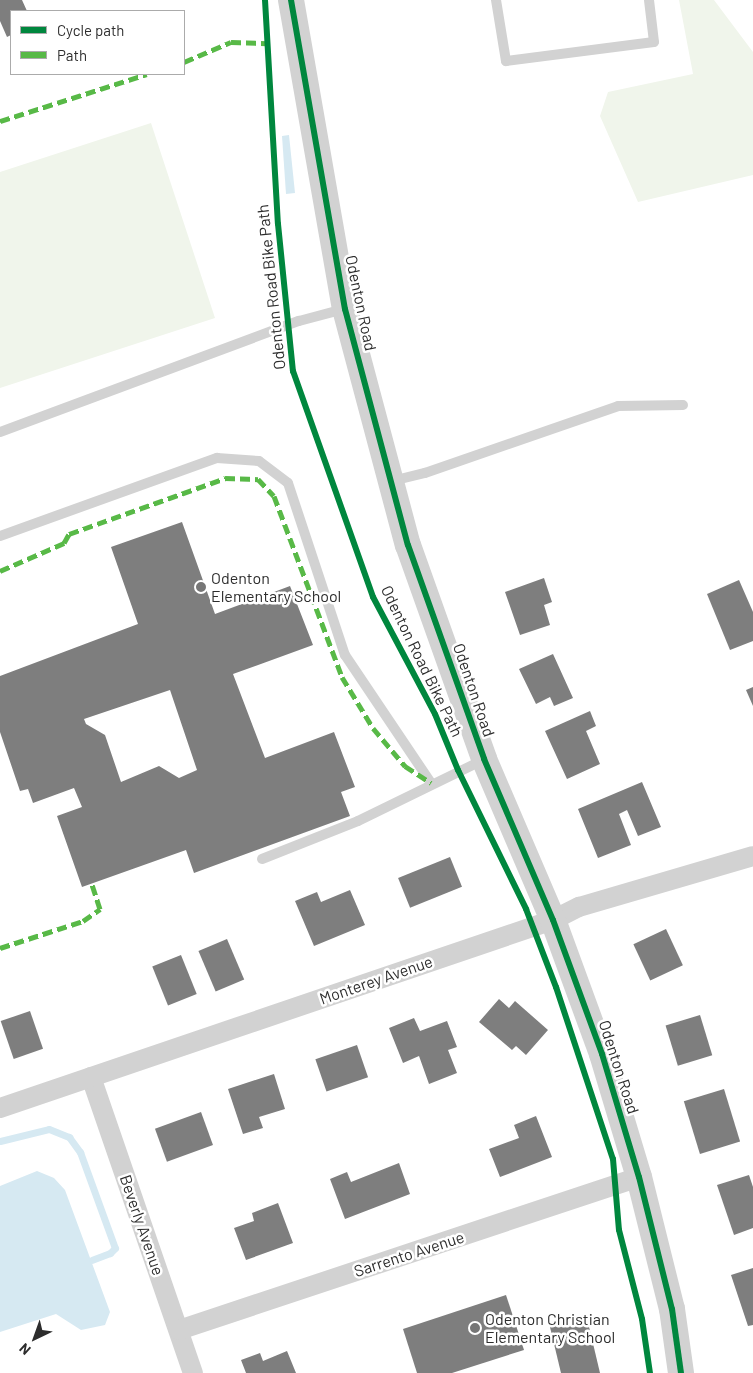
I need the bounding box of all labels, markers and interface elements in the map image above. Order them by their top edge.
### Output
legend [10,10,185,75]
text: Cycle path [57,21,124,39]
text: Path [57,46,87,64]
street label: Odenton Road Bike Path [253,203,289,371]
street label: Odenton Road [341,253,381,353]
place label: Odenton Elementary School [211,568,341,606]
marker: Odenton Elementary School [195,581,207,593]
street label: Odenton Road Bike Path [377,582,467,740]
street label: Odenton Road [449,641,499,739]
street label: Monterey Avenue [317,952,435,1008]
street label: Odenton Road [595,1018,643,1116]
street label: Beverly Avenue [116,1172,168,1278]
street label: Sarrento Avenue [352,1227,466,1281]
place label: Odenton Christian Elementary School [485,1309,615,1347]
north arrow [10,1313,60,1363]
marker: Odenton Christian Elementary School [469,1322,481,1334]
text: N [15,1340,34,1359]

